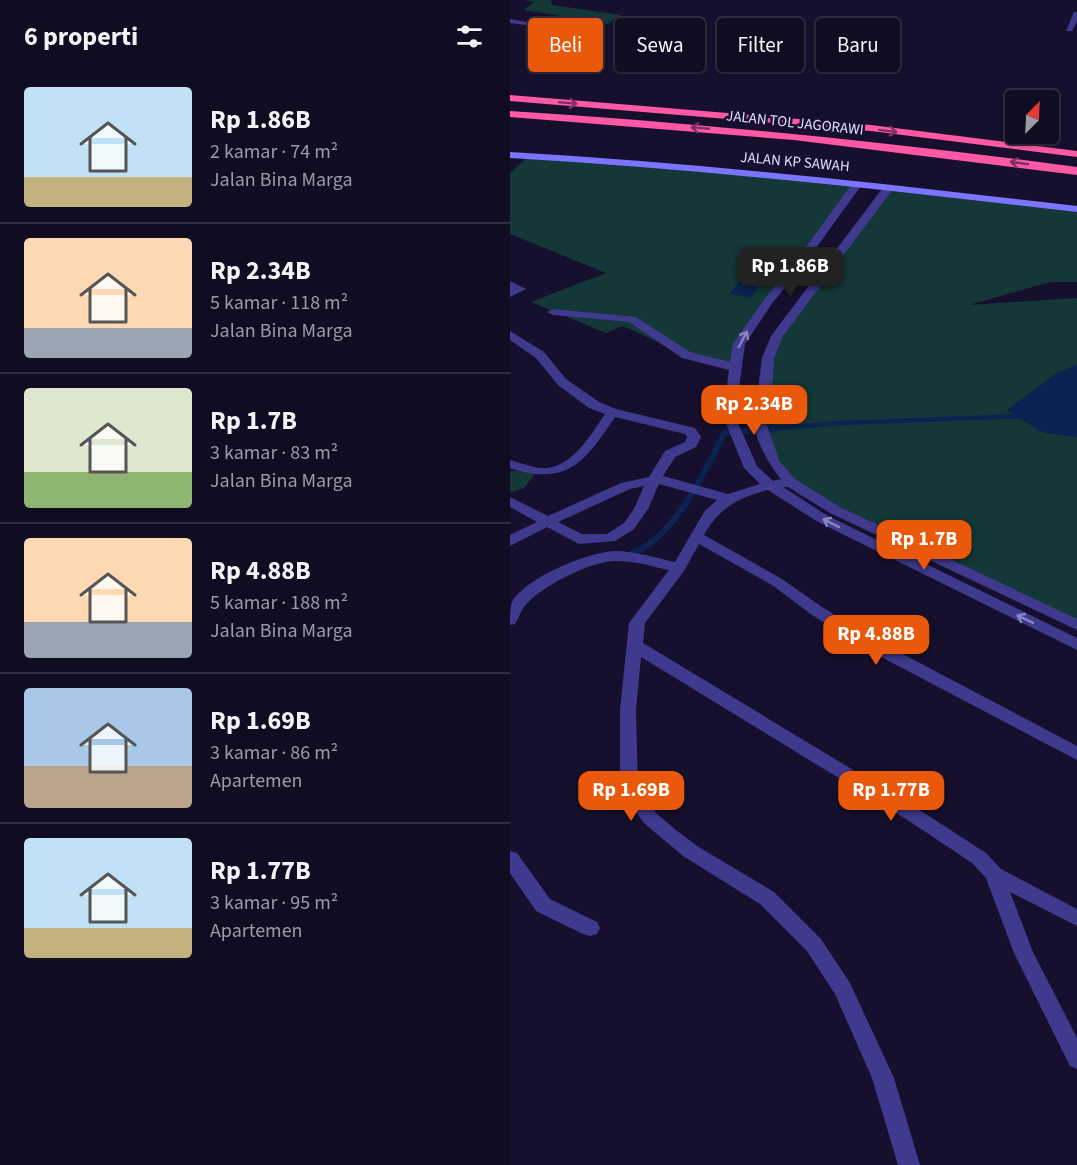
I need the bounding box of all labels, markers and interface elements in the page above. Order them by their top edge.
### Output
text: 6 properti [24,18,138,55]
chip: Beli [528,18,603,72]
chip: Sewa [615,18,705,72]
chip: Filter [717,18,804,72]
chip: Baru [816,18,900,72]
icon: filters [453,20,486,53]
north arrow [1005,90,1059,144]
map controls [1005,90,1059,144]
one-way arrow [558,97,578,108]
text: Rp 1.86B [210,101,311,138]
street label: JALAN TOL JAGORAWI [725,105,865,141]
icon: home [72,111,144,183]
one-way arrow [691,122,710,133]
one-way arrow [878,125,898,136]
text: 2 kamar · 74 m² [210,138,338,166]
street label: JALAN KP SAWAH [740,147,850,177]
one-way arrow [1010,157,1029,168]
text: Jalan Bina Marga [210,166,353,194]
pin: Rp 1.86B [728,247,852,298]
text: Rp 2.34B [210,252,311,289]
text: Rp 1.86B [751,252,829,280]
icon: home [72,262,144,334]
text: 5 kamar · 118 m² [210,289,348,317]
text: Jalan Bina Marga [210,317,353,345]
one-way arrow [737,331,749,348]
pin: Rp 2.34B [692,385,816,436]
text: Rp 2.34B [715,390,793,418]
text: Rp 1.7B [210,402,297,439]
icon: home [72,412,144,484]
text: 3 kamar · 83 m² [210,439,338,467]
text: Jalan Bina Marga [210,467,353,495]
one-way arrow [822,517,840,529]
pin: Rp 1.7B [869,520,979,571]
text: Rp 1.7B [891,525,957,553]
text: Rp 4.88B [210,552,311,589]
icon: home [72,562,144,634]
text: 5 kamar · 188 m² [210,589,348,617]
one-way arrow [1016,613,1034,625]
pin: Rp 4.88B [814,615,938,666]
text: Jalan Bina Marga [210,617,353,645]
text: Rp 4.88B [837,620,915,648]
text: Rp 1.69B [210,702,311,739]
icon: home [72,712,144,784]
text: 3 kamar · 86 m² [210,739,338,767]
text: Apartemen [210,767,303,795]
pin: Rp 1.69B [569,771,693,822]
pin: Rp 1.77B [829,771,953,822]
text: Rp 1.69B [592,776,670,804]
text: Rp 1.77B [852,776,930,804]
text: Rp 1.77B [210,852,311,889]
icon: home [72,862,144,934]
text: 3 kamar · 95 m² [210,889,338,917]
text: Apartemen [210,917,303,945]

